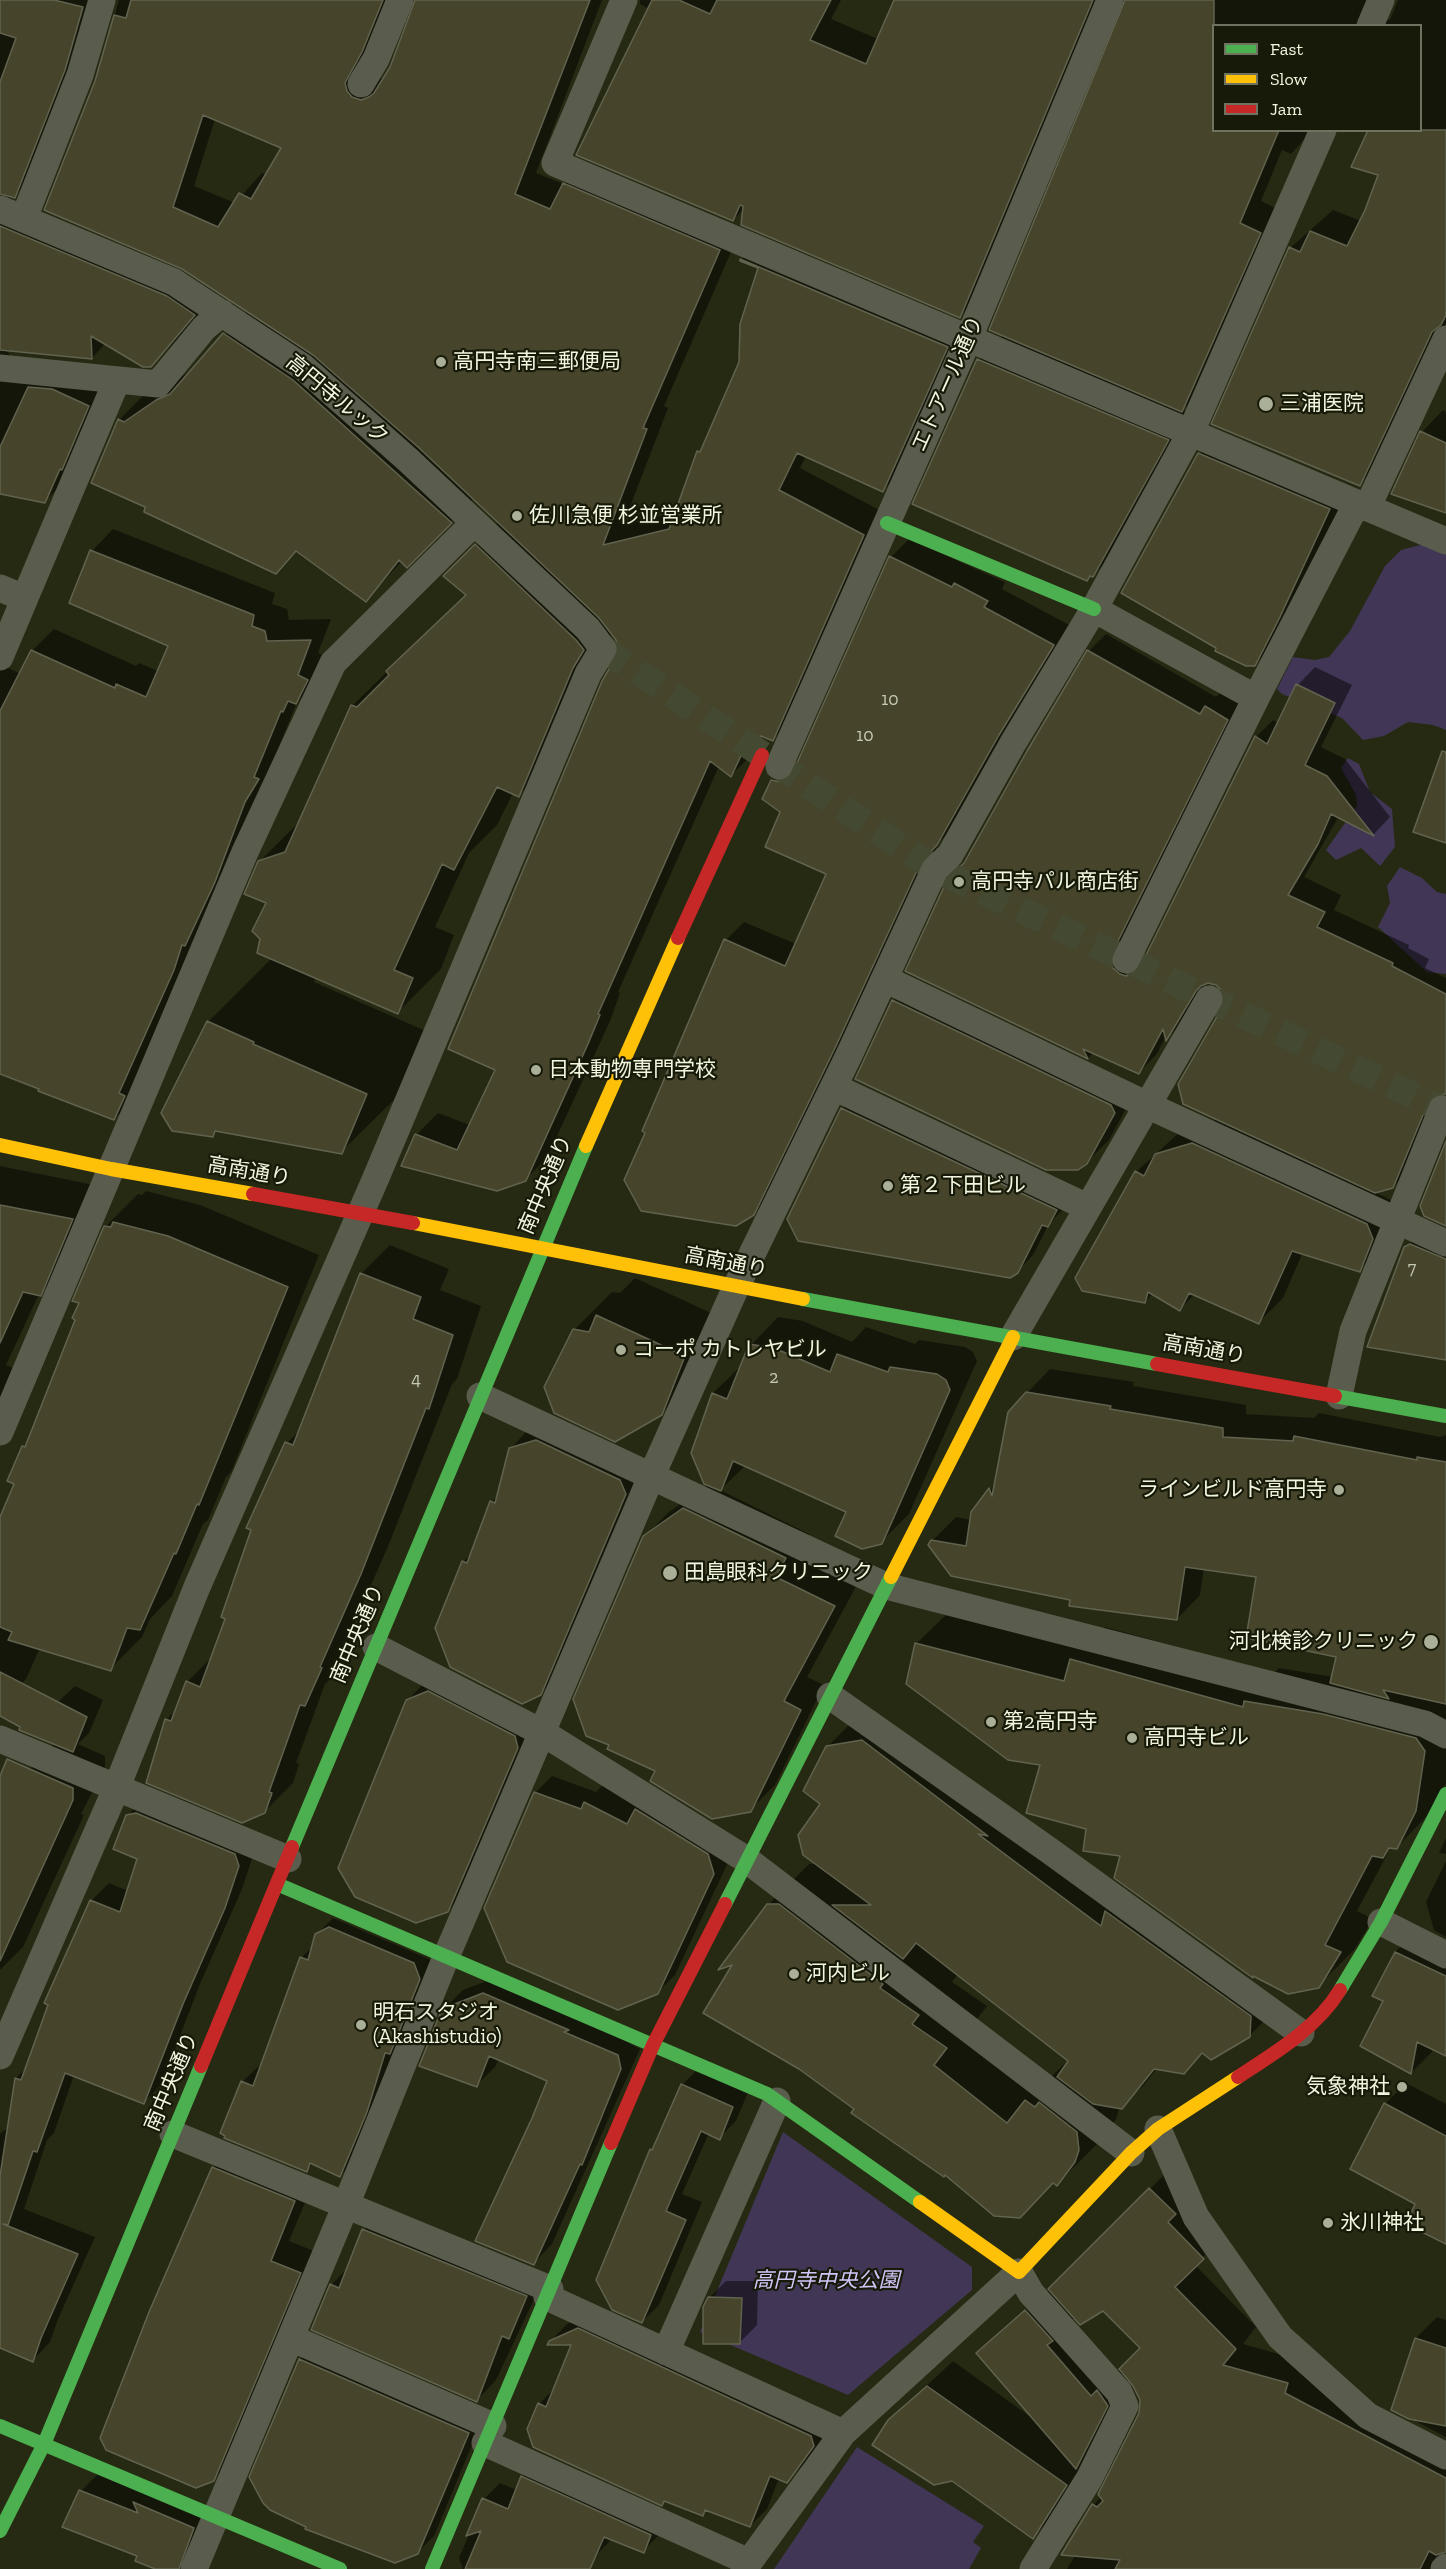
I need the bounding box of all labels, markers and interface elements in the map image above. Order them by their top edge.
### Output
legend [1212,24,1422,132]
text: Fast [1270,38,1303,60]
text: Slow [1270,68,1307,90]
text: Jam [1270,98,1302,120]
street label: エトアール通り [907,312,989,456]
place label: 高円寺南三郵便局 [453,349,621,375]
street label: 高円寺ルック [281,350,393,450]
marker: 高円寺南三郵便局 [434,355,448,369]
place label: 三浦医院 [1280,391,1364,417]
marker: 三浦医院 [1257,395,1275,413]
place label: 佐川急便 杉並営業所 [529,503,723,529]
marker: 佐川急便 杉並営業所 [510,509,524,523]
house number: 10 [881,689,899,711]
house number: 10 [856,725,874,747]
place label: 高円寺パル商店街 [971,869,1139,895]
marker: 高円寺パル商店街 [952,875,966,889]
place label: 日本動物専門学校 [548,1057,716,1083]
marker: 日本動物専門学校 [529,1063,543,1077]
street label: 南中央通り [514,1132,578,1238]
street label: 高南通り [205,1152,293,1192]
place label: 第２下田ビル [900,1173,1026,1199]
marker: 第２下田ビル [881,1179,895,1193]
street label: 高南通り [682,1243,770,1283]
house number: 7 [1408,1258,1416,1280]
street label: 高南通り [1160,1330,1248,1370]
place label: コーポ カトレヤビル [633,1337,827,1363]
marker: コーポ カトレヤビル [614,1343,628,1357]
house number: 2 [769,1367,779,1389]
house number: 4 [411,1369,421,1391]
place label: ラインビルド高円寺 [1138,1477,1327,1503]
marker: ラインビルド高円寺 [1332,1483,1346,1497]
place label: 田島眼科クリニック [684,1560,873,1586]
marker: 田島眼科クリニック [661,1564,679,1582]
street label: 南中央通り [326,1581,390,1687]
place label: 河北検診クリニック [1229,1629,1418,1655]
marker: 河北検診クリニック [1422,1633,1440,1651]
place label: 第2高円寺 [1003,1709,1098,1735]
marker: 第2高円寺 [984,1715,998,1729]
place label: 高円寺ビル [1144,1725,1249,1751]
marker: 高円寺ビル [1125,1731,1139,1745]
place label: 河内ビル [806,1961,890,1987]
marker: 河内ビル [787,1967,801,1981]
place label: 明石スタジオ (Akashistudio) [373,2000,502,2050]
marker: 明石スタジオ (Akashistudio) [354,2018,368,2032]
street label: 南中央通り [140,2029,204,2135]
place label: 気象神社 [1306,2074,1390,2100]
marker: 気象神社 [1395,2080,1409,2094]
place label: 氷川神社 [1340,2210,1424,2236]
marker: 氷川神社 [1321,2216,1335,2230]
park label: 高円寺中央公園 [753,2268,899,2294]

